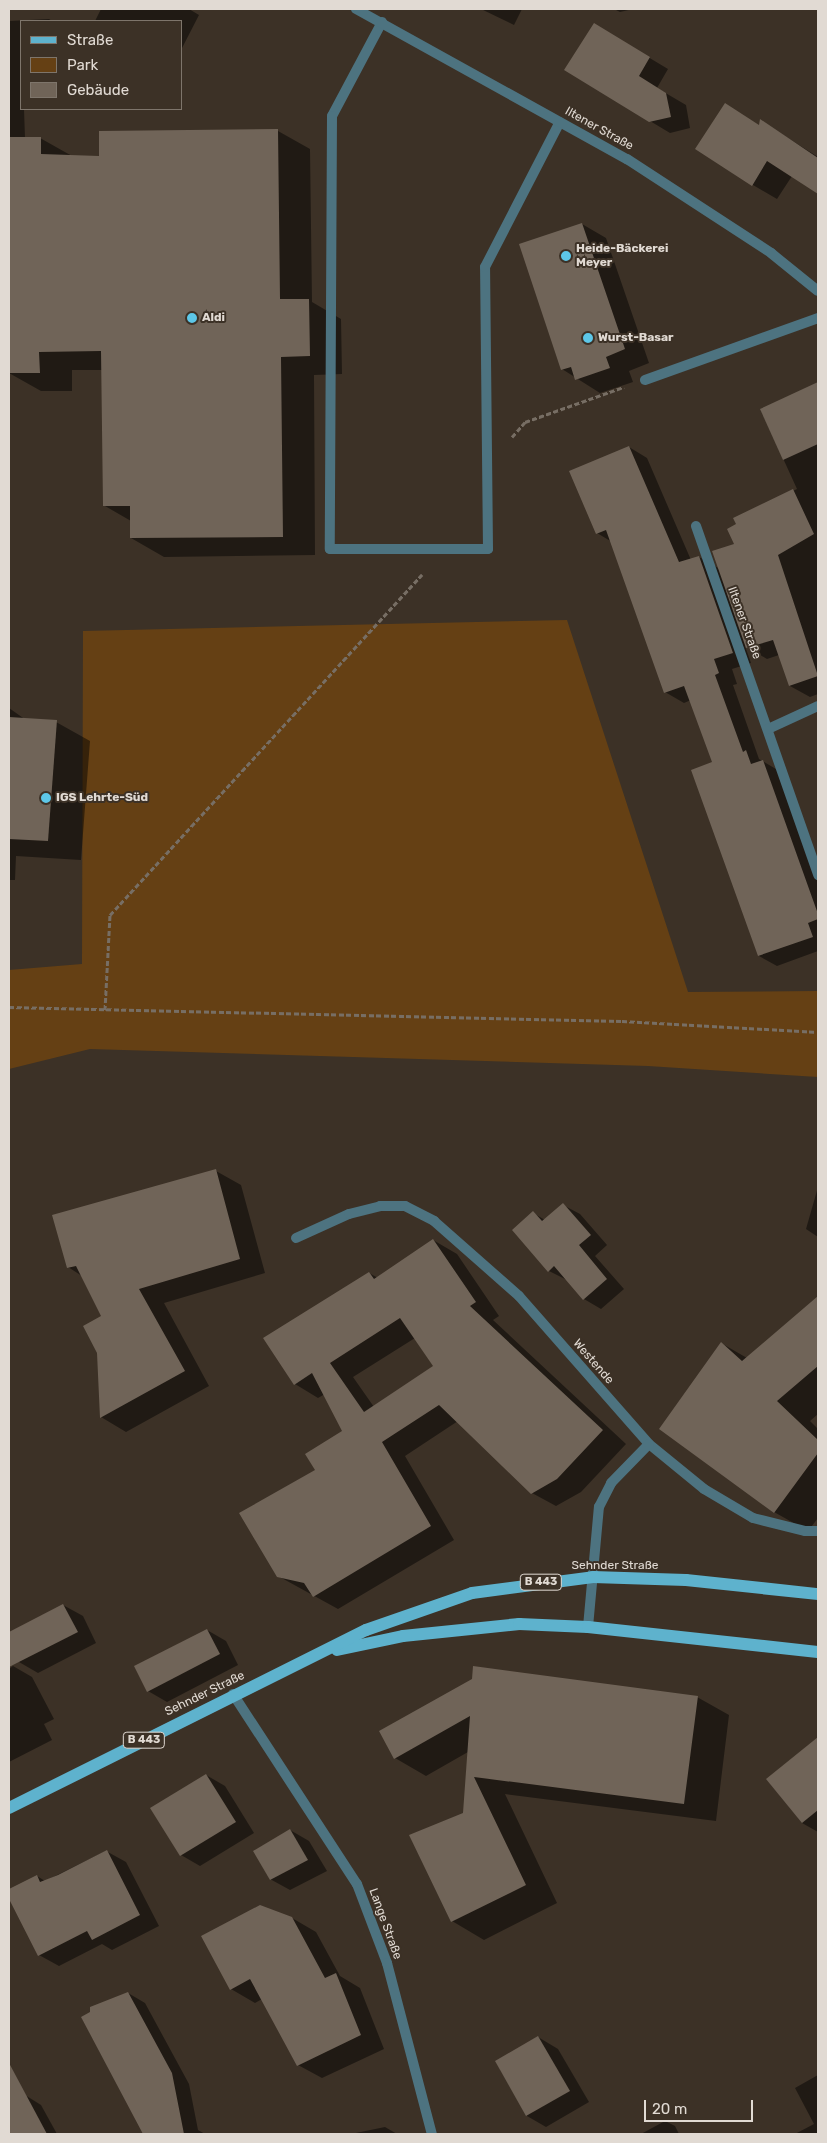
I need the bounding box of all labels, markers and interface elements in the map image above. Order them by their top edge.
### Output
legend [20,20,182,110]
text: Straße [67,31,113,49]
text: Park [67,56,98,74]
text: Gebäude [67,81,129,99]
street label: Iltener Straße [562,104,636,154]
place label: Heide-Bäckerei Meyer [576,242,668,270]
marker: Heide-Bäckerei Meyer [560,250,572,262]
place label: Aldi [202,311,225,325]
marker: Aldi [186,312,198,324]
place label: Wurst-Basar [598,331,674,345]
marker: Wurst-Basar [582,332,594,344]
street label: Iltener Straße [724,585,764,661]
place label: IGS Lehrte-Süd [56,791,148,805]
marker: IGS Lehrte-Süd [40,792,52,804]
street label: Westende [570,1337,616,1387]
street label: Sehnder Straße [571,1559,659,1573]
road number: B 443 [520,1574,562,1590]
street label: Sehnder Straße [163,1668,247,1720]
road number: B 443 [123,1732,165,1748]
street label: Lange Straße [365,1887,405,1961]
scale bar [647,2090,756,2122]
text: 20 m [652,2100,687,2118]

